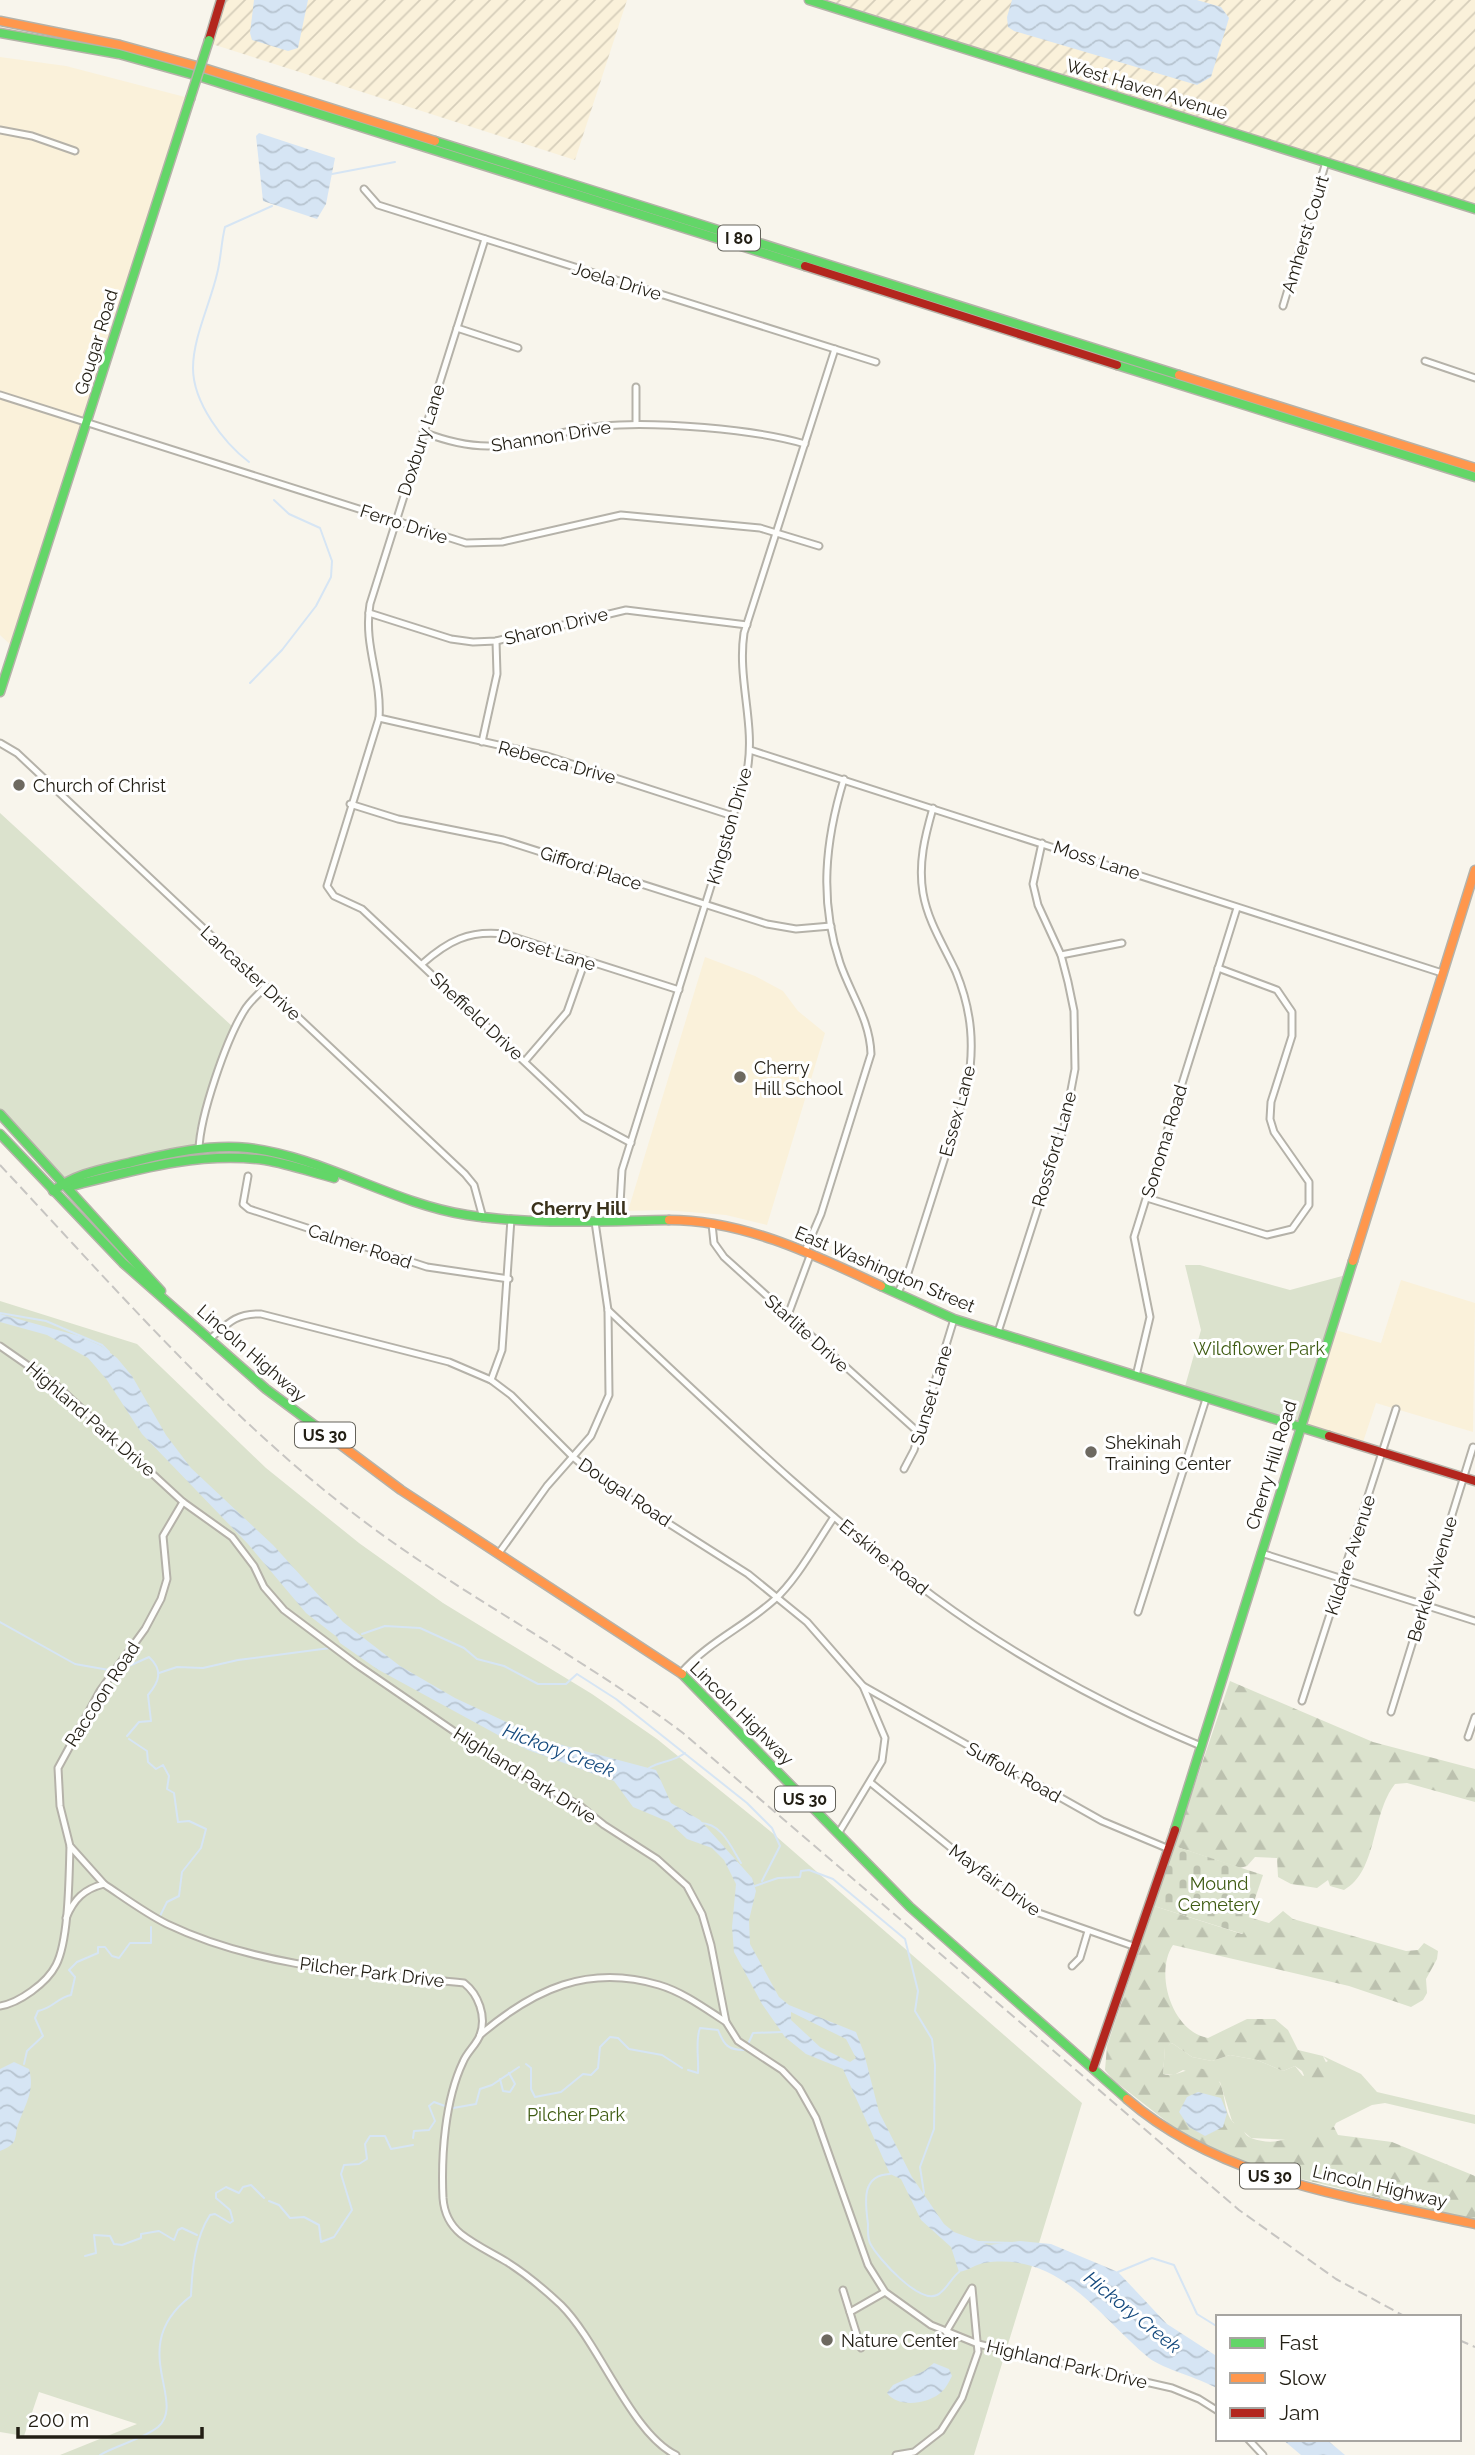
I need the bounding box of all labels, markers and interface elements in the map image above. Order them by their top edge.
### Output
street label: West Haven Avenue [1064,54,1231,124]
street label: Amherst Court [1277,173,1333,295]
road number: I 80 [718,226,760,250]
street label: Joela Drive [570,258,664,305]
street label: Gougar Road [70,287,122,397]
street label: Doxbury Lane [393,381,449,498]
street label: Shannon Drive [490,416,613,456]
street label: Ferro Drive [357,500,451,548]
street label: Sharon Drive [502,603,610,649]
street label: Rebecca Drive [496,736,618,788]
street label: Kingston Drive [702,765,756,887]
place label: Church of Christ [33,775,166,796]
marker: Church of Christ [11,777,27,793]
street label: Moss Lane [1051,836,1143,884]
street label: Gifford Place [537,842,645,894]
street label: Lancaster Drive [197,921,306,1025]
street label: Dorset Lane [496,925,599,975]
street label: Sheffield Drive [426,968,528,1065]
place label: Cherry Hill School [754,1057,843,1099]
street label: Essex Lane [935,1063,979,1159]
marker: Cherry Hill School [732,1069,748,1085]
street label: Sonoma Road [1137,1082,1191,1200]
street label: Rossford Lane [1027,1088,1081,1209]
district label: Cherry Hill [531,1197,628,1219]
street label: Calmer Road [305,1219,415,1273]
street label: East Washington Street [792,1222,978,1316]
street label: Starlite Drive [761,1290,854,1376]
street label: Lincoln Highway [193,1300,311,1406]
park label: Wildflower Park [1193,1338,1325,1359]
street label: Sunset Lane [906,1342,956,1447]
street label: Highland Park Drive [22,1357,160,1481]
street label: Cherry Hill Road [1241,1398,1301,1532]
road number: US 30 [295,1422,355,1448]
place label: Shekinah Training Center [1105,1432,1232,1474]
marker: Shekinah Training Center [1083,1444,1099,1460]
street label: Dougal Road [575,1453,675,1531]
street label: Kildare Avenue [1321,1492,1379,1618]
street label: Berkley Avenue [1403,1513,1461,1644]
street label: Erskine Road [835,1515,933,1599]
street label: Raccoon Road [60,1638,144,1750]
street label: Lincoln Highway [686,1657,798,1769]
water label: Hickory Creek [500,1719,618,1781]
street label: Highland Park Drive [450,1723,601,1828]
street label: Suffolk Road [963,1737,1065,1807]
road number: US 30 [775,1786,835,1812]
street label: Mayfair Drive [945,1840,1045,1921]
park label: Mound Cemetery [1178,1873,1260,1915]
street label: Pilcher Park Drive [298,1953,446,1991]
park label: Pilcher Park [527,2104,626,2125]
street label: Lincoln Highway [1311,2160,1450,2212]
road number: US 30 [1240,2164,1300,2188]
water label: Hickory Creek [1080,2266,1186,2358]
legend [1216,2315,1461,2441]
place label: Nature Center [841,2330,959,2351]
text: Fast [1279,2330,1319,2355]
marker: Nature Center [819,2332,835,2348]
street label: Highland Park Drive [985,2335,1150,2393]
text: Slow [1279,2365,1327,2390]
scale bar [18,2396,201,2440]
text: Jam [1279,2400,1320,2425]
text: 200 m [28,2407,89,2432]

